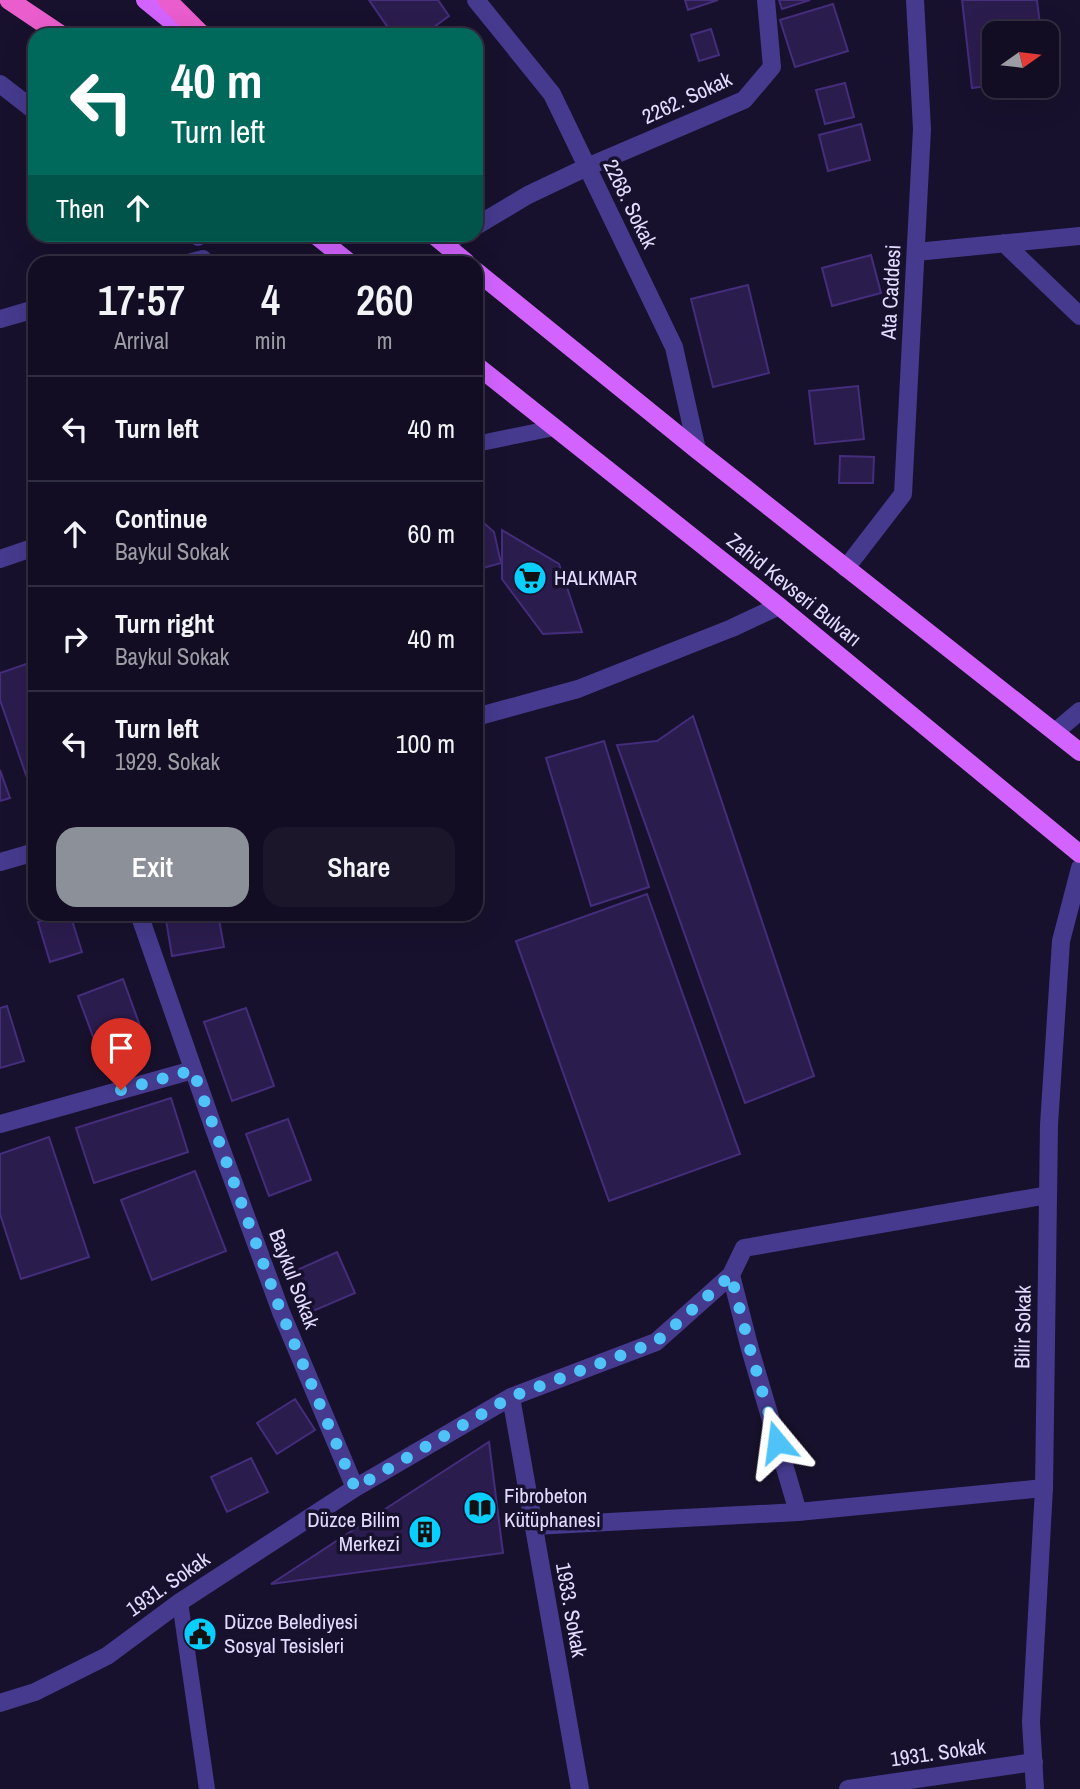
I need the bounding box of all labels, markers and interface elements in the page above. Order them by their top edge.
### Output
north arrow [982,21,1059,98]
map controls [982,21,1059,98]
text: 40 m [171,47,263,113]
icon: left [56,56,147,147]
street label: 2262. Sokak [637,64,737,131]
text: Turn left [171,110,265,153]
street label: 2268. Sokak [596,154,665,254]
icon: ahead [119,189,157,227]
text: Then [56,191,105,226]
street label: Ata Caddesi [873,244,907,341]
text: 17:57 [98,272,185,328]
text: 4 [261,272,280,328]
text: 260 [356,272,413,328]
text: Arrival [114,325,169,356]
text: min [255,325,286,356]
text: m [377,325,392,356]
icon: left [56,410,94,448]
text: Turn left [115,411,199,446]
text: 40 m [408,411,455,446]
text: Continue [115,501,207,536]
icon: ahead [56,515,94,553]
text: 60 m [408,516,455,551]
street label: Zahid Kevseri Bulvarı [721,526,868,653]
text: Baykul Sokak [115,536,229,567]
supermarket icon: HALKMAR [511,559,549,597]
place label: HALKMAR [554,563,637,592]
text: Turn right [115,606,214,641]
icon: right [56,620,94,658]
text: 40 m [408,621,455,656]
text: Baykul Sokak [115,641,229,672]
text: Turn left [115,711,199,746]
icon: left [56,725,94,763]
text: 100 m [396,726,455,761]
text: 1929. Sokak [115,746,220,777]
button: Exit [56,827,249,907]
button: Share [263,827,455,907]
pin [91,1018,151,1090]
icon: arrive [102,1029,140,1067]
street label: Baykul Sokak [262,1225,327,1333]
street label: Bilir Sokak [1007,1285,1038,1369]
position arrow [740,1405,814,1479]
place label: Fibrobeton Kütüphanesi [504,1481,601,1534]
library icon: Fibrobeton Kütüphanesi [461,1489,499,1527]
place label: Düzce Bilim Merkezi [307,1505,400,1558]
building icon: Düzce Bilim Merkezi [406,1513,444,1551]
street label: 1931. Sokak [120,1544,216,1623]
street label: 1933. Sokak [549,1560,594,1660]
place label: Düzce Belediyesi Sosyal Tesisleri [224,1607,358,1660]
public building icon: Düzce Belediyesi Sosyal Tesisleri [181,1615,219,1653]
street label: 1931. Sokak [889,1731,988,1774]

